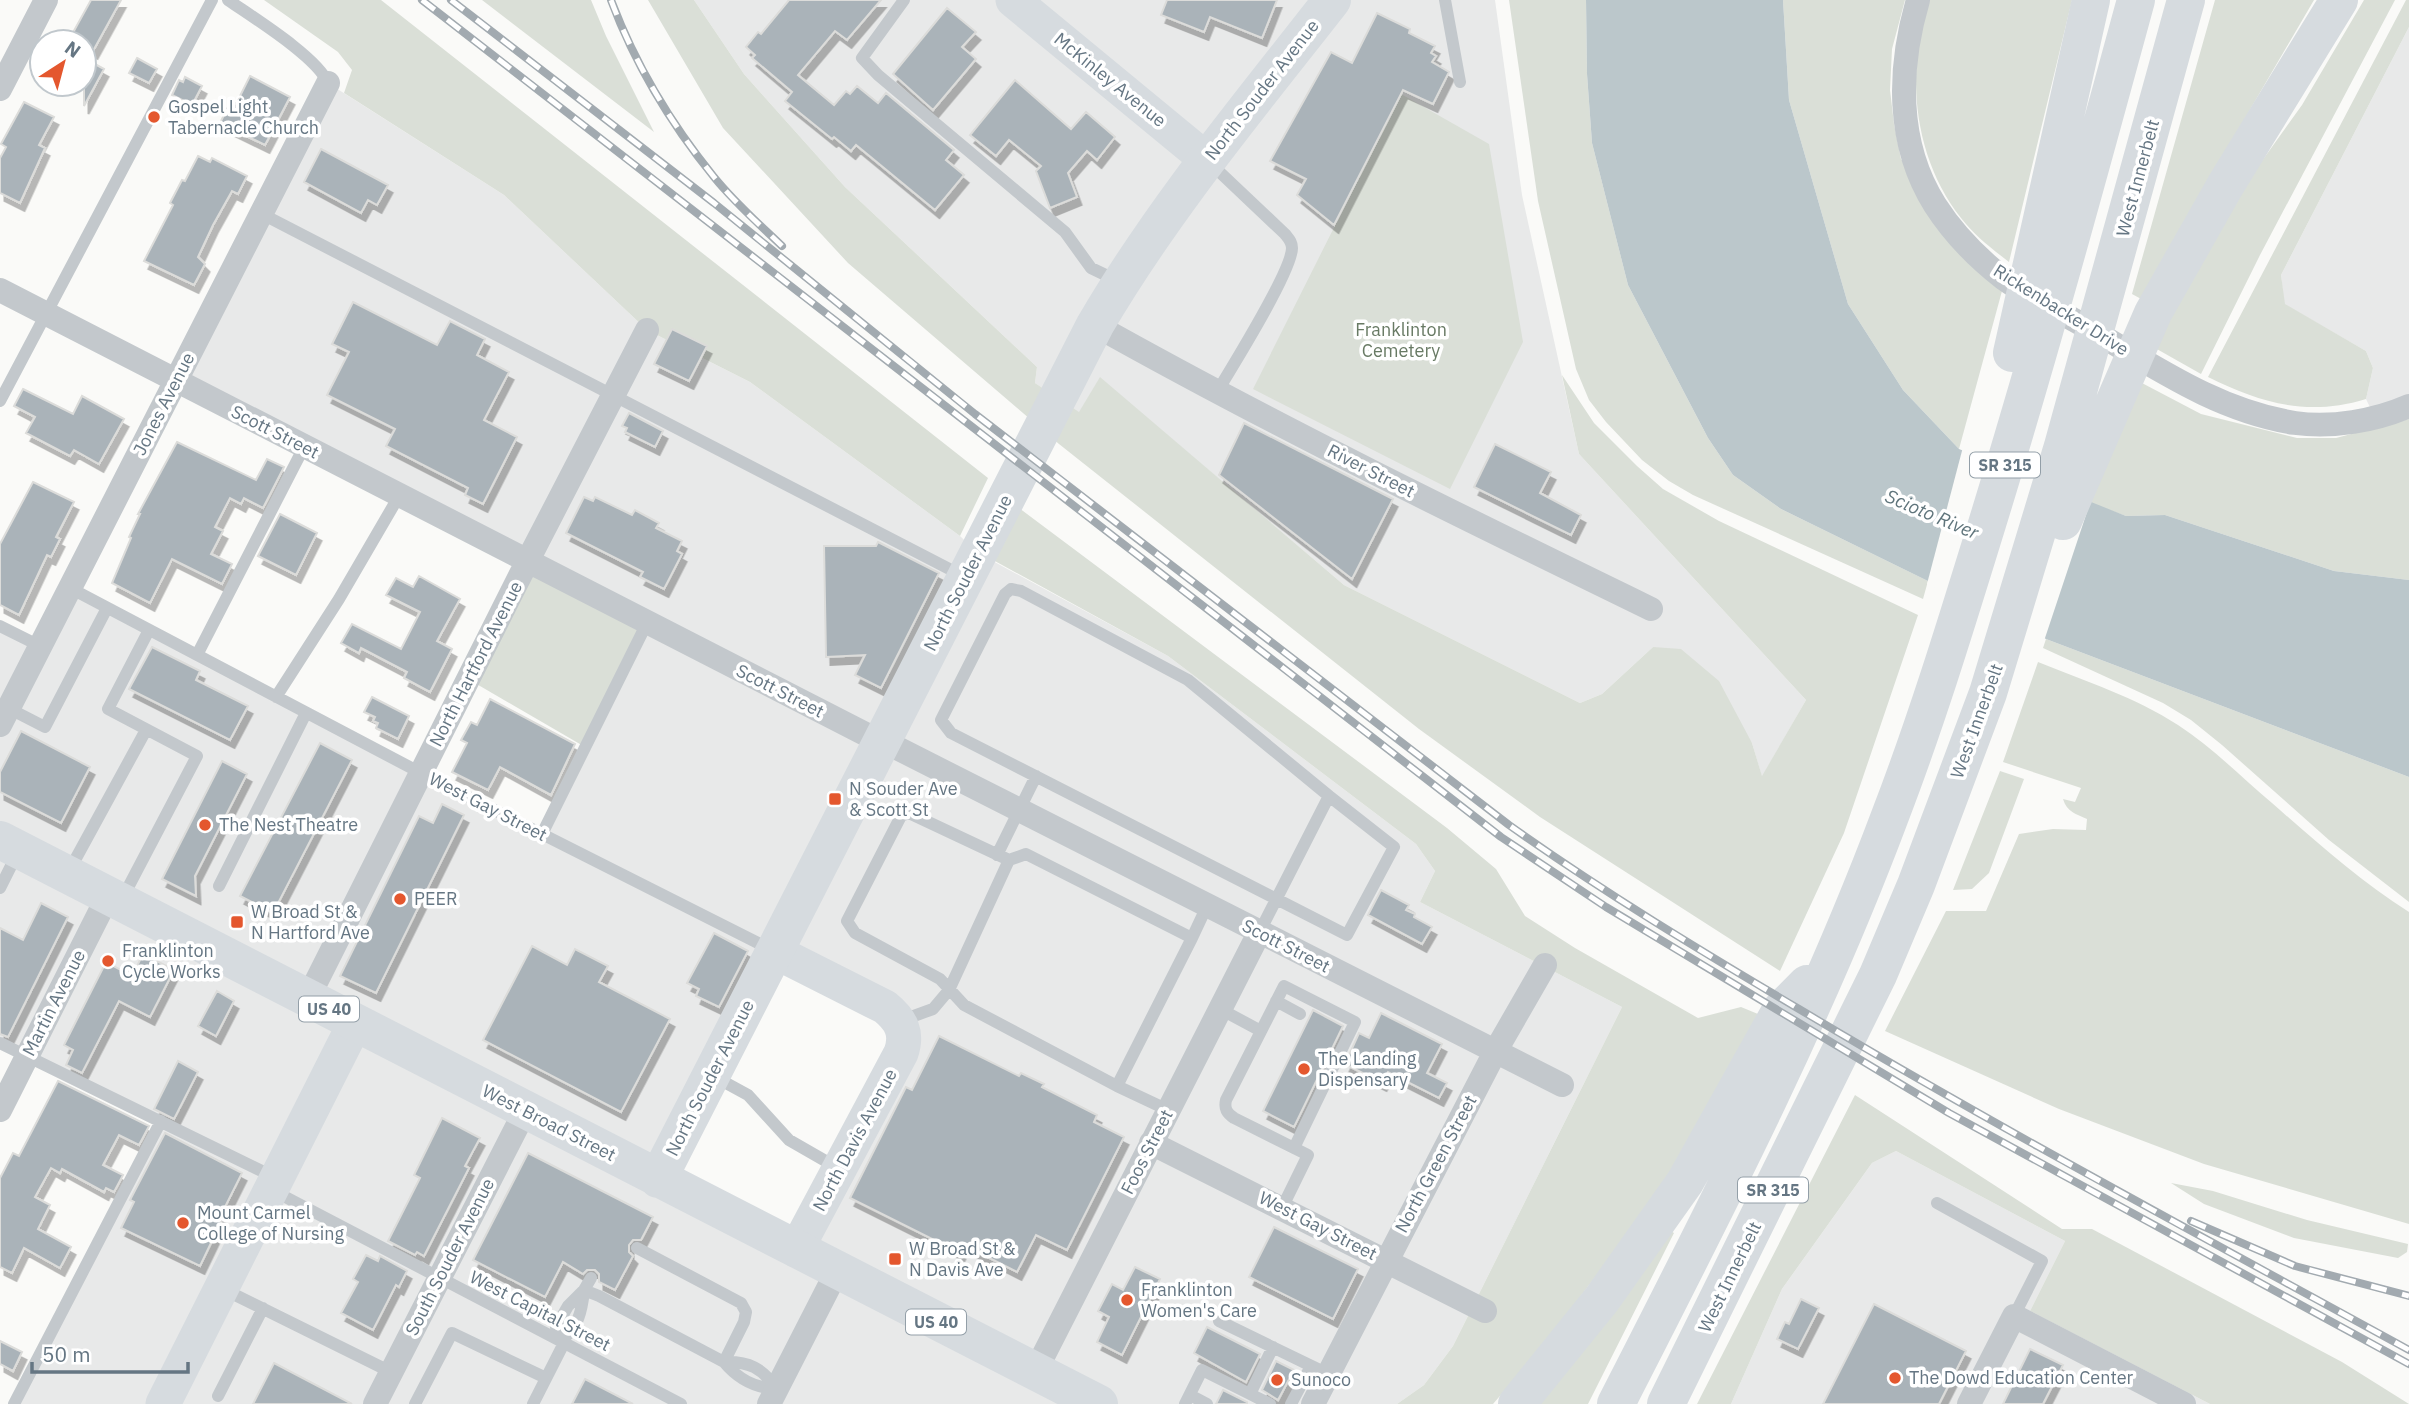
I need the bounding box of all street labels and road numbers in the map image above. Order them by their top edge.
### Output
street label: North Souder Avenue [1199,15,1324,165]
street label: McKinley Avenue [1050,27,1171,132]
street label: West Innerbelt [2111,117,2164,239]
street label: Rickenbacker Drive [1989,259,2133,360]
street label: Jones Avenue [128,348,199,459]
street label: Scott Street [227,400,323,464]
street label: River Street [1324,439,1419,502]
road number: SR 315 [1970,452,2040,478]
street label: North Souder Avenue [918,491,1017,655]
street label: North Hartford Avenue [424,577,527,750]
street label: Scott Street [732,659,828,723]
street label: West Innerbelt [1945,660,2008,781]
street label: West Gay Street [425,767,551,846]
street label: Scott Street [1238,914,1334,978]
street label: Martin Avenue [17,946,90,1060]
road number: US 40 [299,996,359,1021]
street label: North Souder Avenue [660,996,759,1160]
street label: North Davis Avenue [807,1064,902,1215]
street label: West Broad Street [479,1079,620,1166]
street label: North Green Street [1390,1091,1482,1237]
street label: Foos Street [1115,1105,1178,1198]
street label: South Souder Avenue [400,1174,499,1339]
road number: SR 315 [1738,1178,1808,1202]
street label: West Gay Street [1255,1186,1381,1265]
street label: West Innerbelt [1693,1218,1766,1336]
street label: West Capital Street [466,1265,615,1356]
road number: US 40 [906,1310,966,1334]

